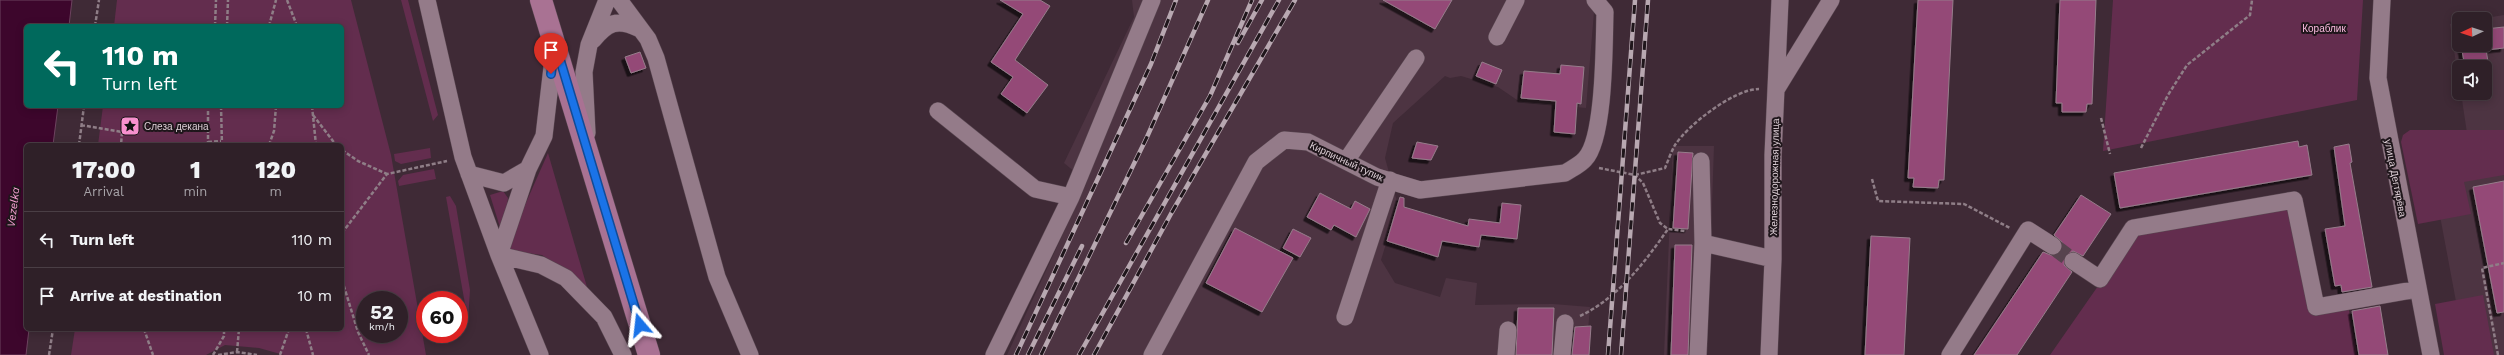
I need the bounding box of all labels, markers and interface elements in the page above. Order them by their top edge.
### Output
north arrow [2452,12,2492,52]
map controls [2452,12,2492,100]
park label: Кораблик [2302,23,2346,34]
pin [534,33,568,74]
text: 110 m [102,39,179,72]
icon: arrive [540,39,562,61]
icon: left [36,40,88,92]
button: sound [2452,60,2492,100]
text: Turn left [102,73,177,94]
place icon: Слеза декана [119,115,141,137]
street label: Железнодорожная улица [1768,118,1781,236]
place label: Слеза декана [144,121,209,132]
street label: улица Дегтярёва [2383,138,2409,218]
street label: Кирпичный тупик [1308,140,1386,184]
text: 17:00 [72,156,136,184]
text: 1 [190,156,201,184]
text: 120 [255,156,296,184]
text: Arrival [83,184,124,199]
text: min [183,184,207,199]
text: m [269,184,282,199]
water label: Vezelka [5,186,22,228]
icon: left [36,229,58,251]
text: Turn left [70,231,134,249]
text: 110 m [292,231,332,249]
icon: arrive [36,285,58,307]
text: Arrive at destination [70,287,222,305]
text: 10 m [297,287,332,305]
speed limit sign: 60 [416,291,468,343]
text: 52 [370,300,394,324]
position arrow [619,304,661,346]
text: km/h [369,321,395,332]

